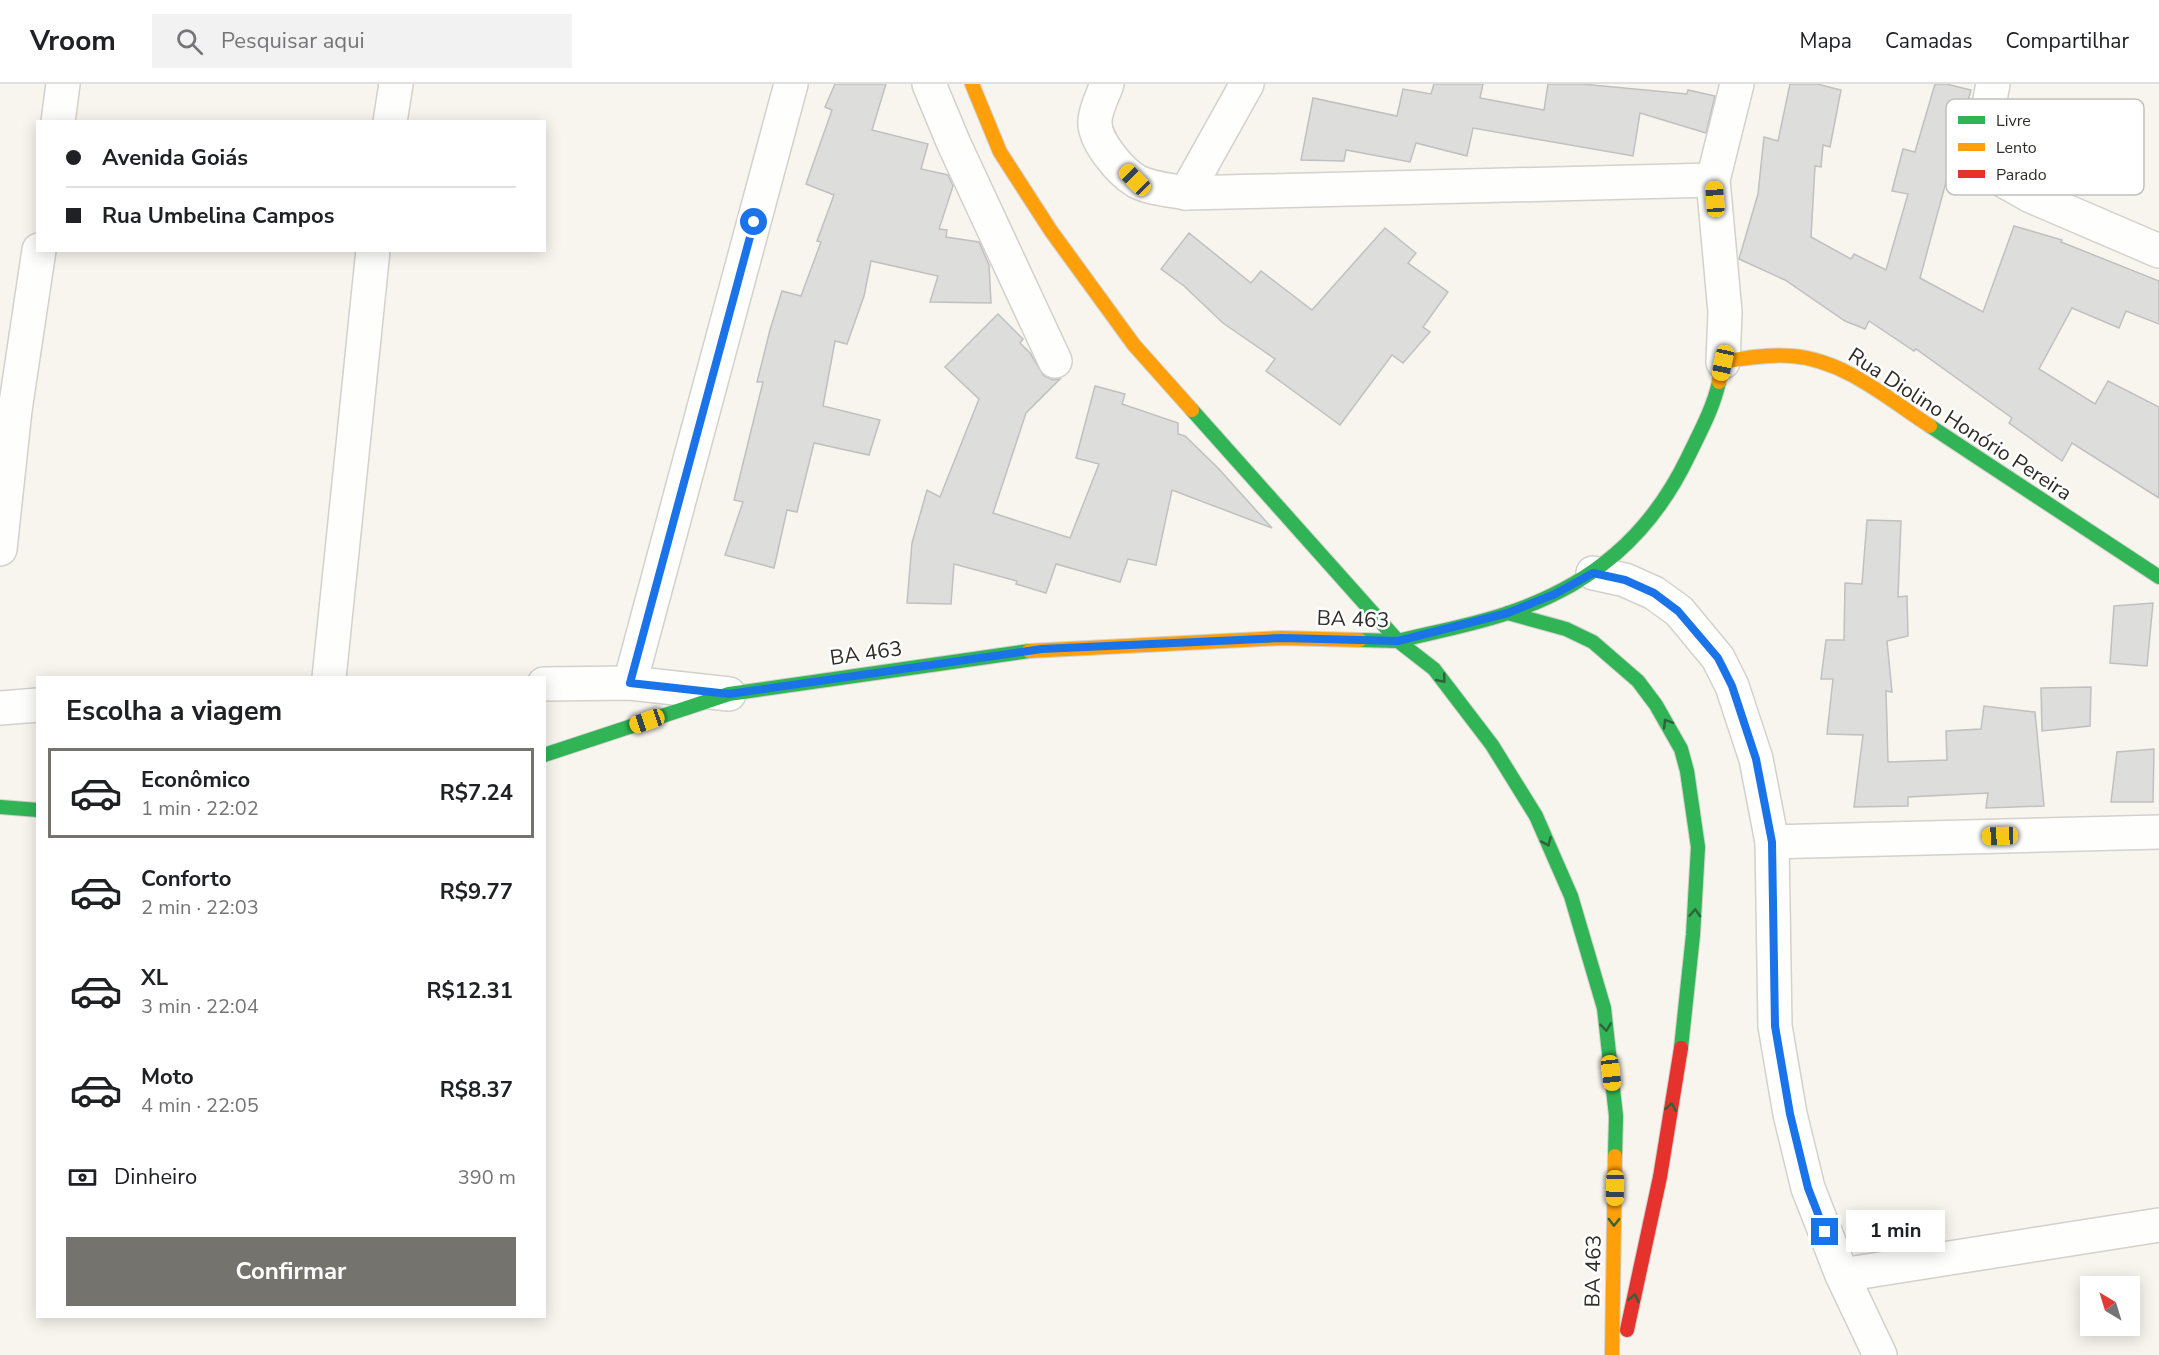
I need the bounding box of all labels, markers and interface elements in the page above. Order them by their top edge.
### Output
search box [152,14,572,68]
text: Vroom [30,22,116,60]
icon: search [173,25,206,58]
text: Pesquisar aqui [221,26,365,56]
text: Mapa [1800,27,1852,55]
text: Camadas [1885,27,1972,55]
text: Compartilhar [2005,27,2129,55]
legend [1946,99,2144,195]
text: Livre [1996,110,2031,132]
text: Lento [1996,137,2037,159]
text: Avenida Goiás [102,143,248,173]
car [1116,161,1154,199]
text: Parado [1996,164,2047,186]
car [1705,180,1725,218]
text: Rua Umbelina Campos [102,201,334,231]
route start [740,208,767,235]
street label: Rua Diolino Honório Pereira [1843,341,2077,507]
car [1710,344,1736,382]
street label: BA 463 [1316,604,1390,634]
street label: BA 463 [828,634,904,672]
one-way arrow [1434,672,1445,683]
text: Escolha a viagem [66,693,282,730]
car [627,707,667,735]
one-way arrow [1662,719,1674,730]
text: Econômico [141,765,250,795]
icon: car [69,766,123,820]
text: R$7.24 [440,778,513,808]
text: 1 min · 22:02 [141,795,259,822]
car [1982,826,2018,846]
one-way arrow [1540,836,1552,847]
text: Conforto [141,864,231,894]
icon: car [69,865,123,919]
text: R$9.77 [440,877,513,907]
text: 2 min · 22:03 [141,894,259,921]
one-way arrow [1688,909,1701,918]
text: XL [141,963,168,993]
icon: car [69,964,123,1018]
text: R$12.31 [426,976,513,1006]
text: 3 min · 22:04 [141,993,259,1020]
one-way arrow [1599,1023,1612,1032]
car [1600,1054,1622,1092]
text: Moto [141,1062,194,1092]
icon: car [69,1063,123,1117]
text: R$8.37 [440,1075,513,1105]
text: 4 min · 22:05 [141,1092,259,1119]
one-way arrow [1665,1102,1677,1111]
icon: cash [66,1161,99,1194]
text: Dinheiro [114,1162,197,1192]
text: 390 m [458,1164,516,1191]
car [1606,1170,1624,1206]
callout: 1 min [1846,1211,1945,1253]
one-way arrow [1608,1217,1621,1226]
text: 1 min [1870,1217,1921,1244]
route end [1811,1218,1838,1245]
street label: BA 463 [1578,1234,1608,1308]
button: Confirmar [66,1237,516,1306]
north arrow [2080,1276,2140,1336]
map controls [2080,1276,2140,1336]
one-way arrow [1627,1293,1640,1303]

